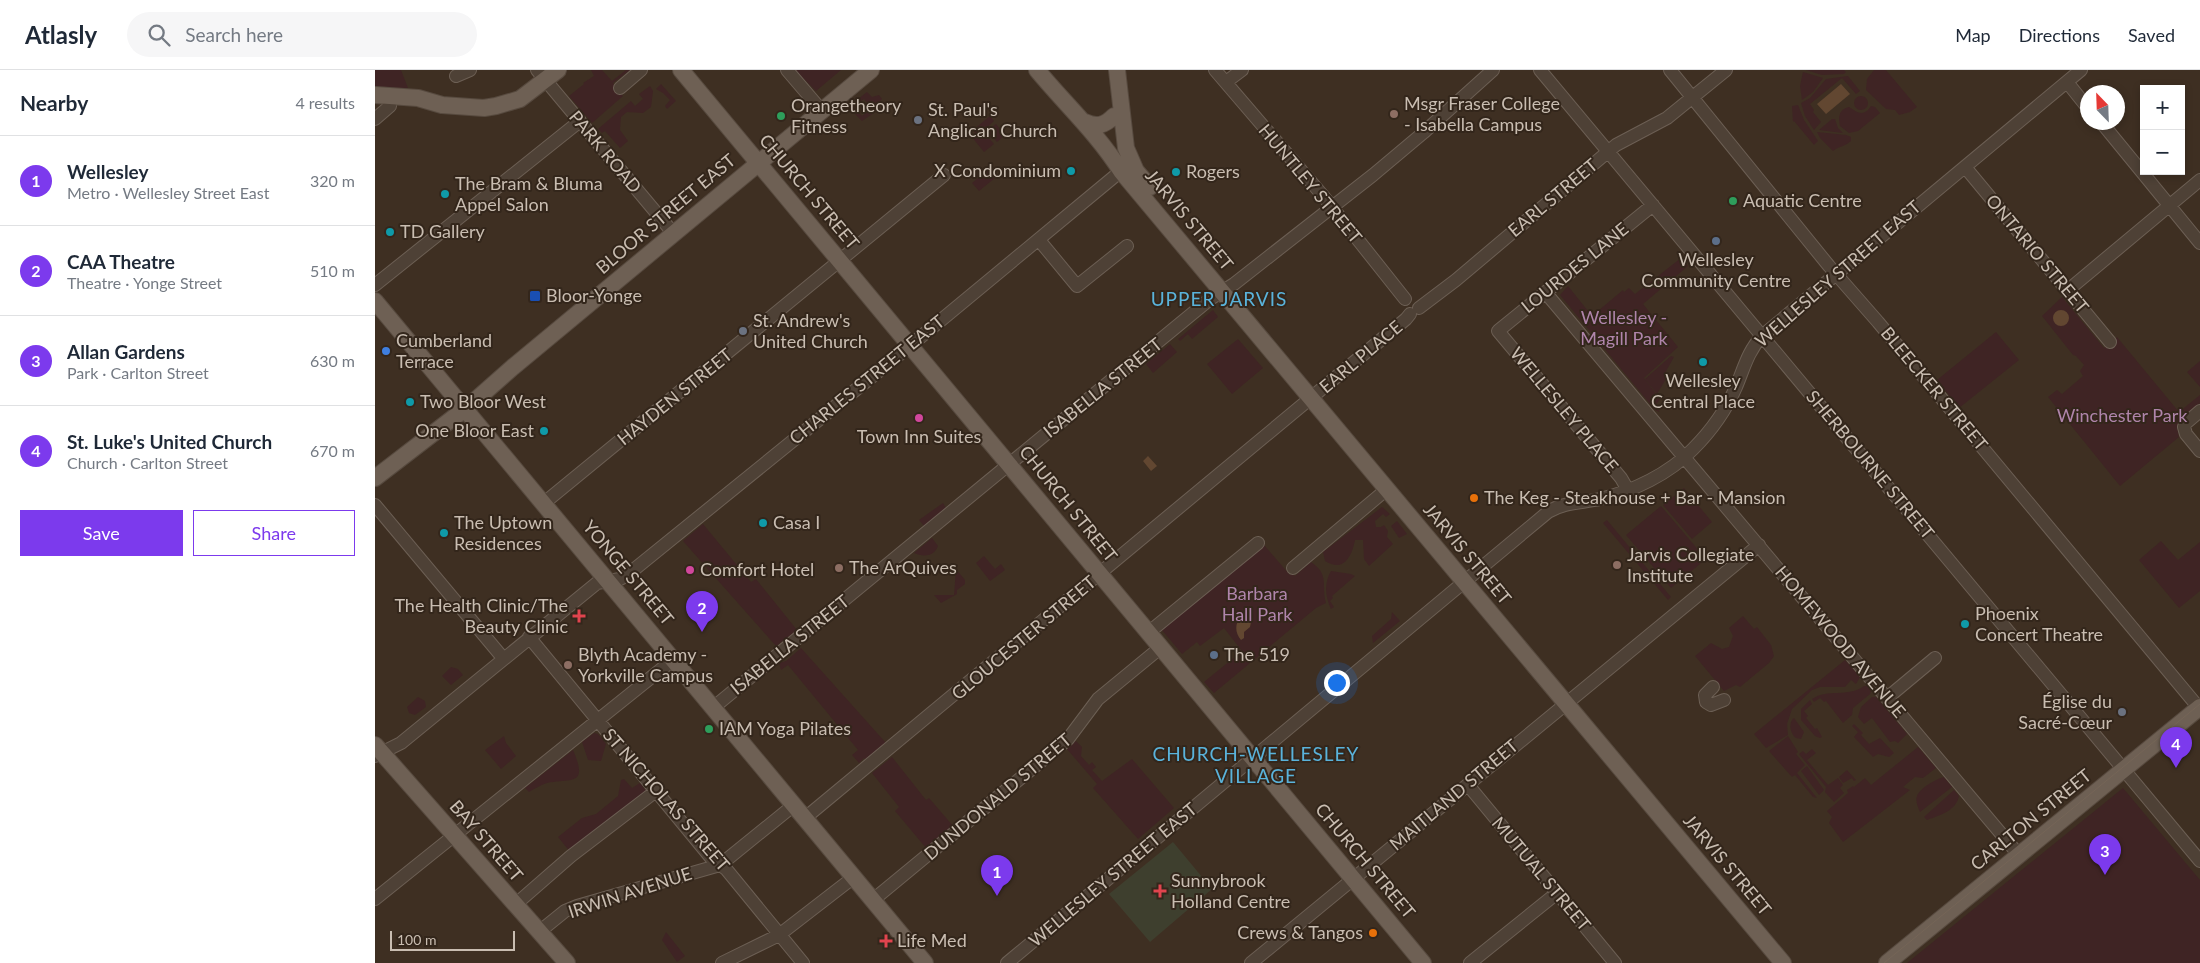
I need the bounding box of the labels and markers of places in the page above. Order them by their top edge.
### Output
place label: Msgr Fraser College - Isabella Campus [1404,92,1560,135]
place label: Orangetheory Fitness [791,94,902,137]
place label: St. Paul's Anglican Church [928,98,1057,141]
marker: Msgr Fraser College - Isabella Campus [1388,108,1400,120]
marker: Orangetheory Fitness [775,110,787,122]
marker: St. Paul's Anglican Church [912,114,924,126]
place label: X Condominium [934,159,1061,181]
place label: Rogers [1186,160,1240,182]
marker: X Condominium [1065,165,1077,177]
marker: Rogers [1170,166,1182,178]
place label: The Bram & Bluma Appel Salon [455,172,603,215]
marker: The Bram & Bluma Appel Salon [439,188,451,200]
place label: Aquatic Centre [1743,189,1862,211]
marker: Aquatic Centre [1727,195,1739,207]
place label: TD Gallery [400,220,486,242]
marker: TD Gallery [384,226,396,238]
marker: Wellesley Community Centre [1710,235,1722,247]
place label: Wellesley Community Centre [1641,248,1791,291]
place label: Bloor-Yonge [546,284,642,306]
marker: Bloor-Yonge [528,289,542,303]
place label: St. Andrew's United Church [753,309,868,352]
marker: St. Andrew's United Church [737,325,749,337]
place label: Cumberland Terrace [396,329,492,372]
marker: Cumberland Terrace [380,345,392,357]
marker: Wellesley Central Place [1697,356,1709,368]
place label: Wellesley Central Place [1651,369,1755,412]
place label: Two Bloor West [420,390,546,412]
marker: Two Bloor West [404,396,416,408]
marker: Town Inn Suites [913,412,925,424]
place label: One Bloor East [415,419,535,441]
marker: One Bloor East [538,425,550,437]
place label: Town Inn Suites [857,425,981,447]
place label: The Keg - Steakhouse + Bar - Mansion [1484,486,1786,508]
marker: The Keg - Steakhouse + Bar - Mansion [1468,492,1480,504]
place label: The Uptown Residences [454,511,552,554]
place label: Casa I [773,511,820,533]
marker: Casa I [757,517,769,529]
marker: The Uptown Residences [438,527,450,539]
place label: Jarvis Collegiate Institute [1627,543,1754,586]
place label: The ArQuives [849,556,957,578]
place label: Comfort Hotel [700,558,814,580]
marker: Jarvis Collegiate Institute [1611,559,1623,571]
marker: The ArQuives [833,562,845,574]
marker: Comfort Hotel [684,564,696,576]
pin: 2 [686,591,718,632]
place label: The Health Clinic/The Beauty Clinic [394,594,568,637]
place label: Phoenix Concert Theatre [1975,602,2103,645]
marker: The Health Clinic/The Beauty Clinic [572,609,586,623]
marker: Phoenix Concert Theatre [1959,618,1971,630]
place label: Blyth Academy - Yorkville Campus [578,643,713,686]
place label: The 519 [1224,643,1290,665]
marker: The 519 [1208,649,1220,661]
marker: Blyth Academy - Yorkville Campus [562,659,574,671]
place label: Église du Sacré-Cœur [2018,690,2112,733]
marker: Église du Sacré-Cœur [2116,706,2128,718]
place label: IAM Yoga Pilates [719,717,851,739]
marker: IAM Yoga Pilates [703,723,715,735]
pin: 4 [2160,727,2192,768]
pin: 3 [2089,834,2121,875]
pin: 1 [981,855,1013,896]
place label: Sunnybrook Holland Centre [1171,869,1290,912]
marker: Sunnybrook Holland Centre [1153,884,1167,898]
place label: Crews & Tangos [1237,921,1363,943]
marker: Crews & Tangos [1367,927,1379,939]
place label: Life Med [897,929,967,951]
marker: Life Med [879,934,893,948]

